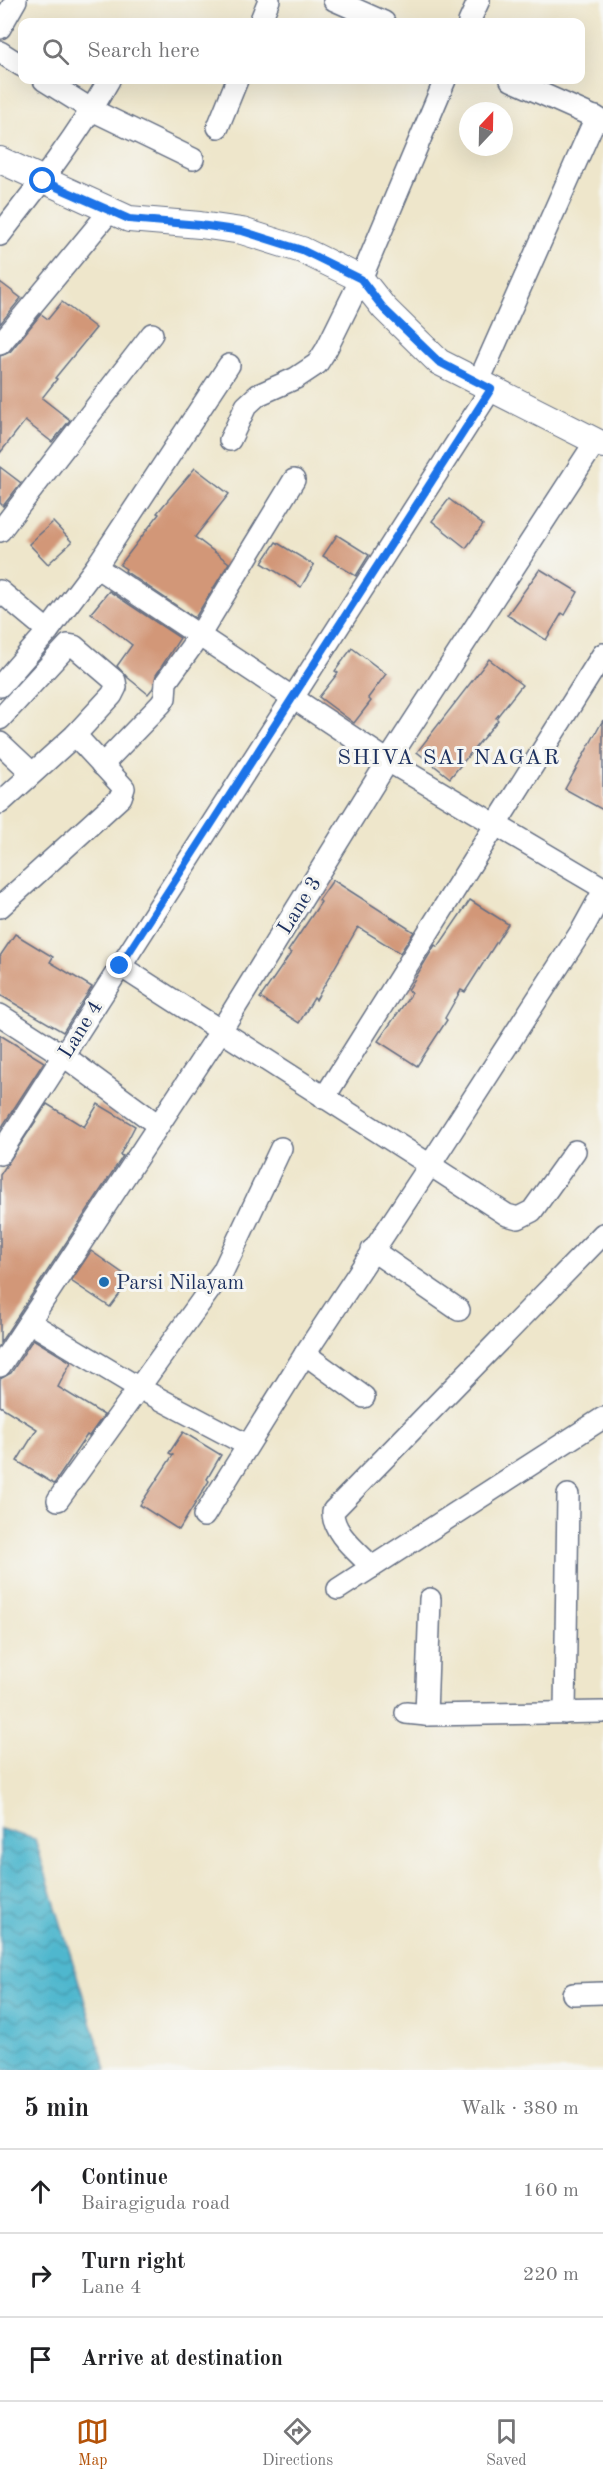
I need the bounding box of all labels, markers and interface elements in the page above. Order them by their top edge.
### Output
search box [18,18,585,84]
icon: search [39,35,72,68]
text: Search here [87,40,200,62]
north arrow [459,102,513,156]
route start [29,167,55,193]
district label: SHIVA SAI NAGAR [337,747,561,769]
street label: Lane 3 [275,873,326,938]
route end [106,952,132,978]
street label: Lane 4 [56,997,107,1062]
place label: Parsi Nilayam [116,1273,244,1294]
marker: Parsi Nilayam [97,1275,111,1289]
text: 5 min [24,2096,89,2122]
text: Walk · 380 m [460,2099,579,2119]
text: Continue [81,2167,168,2189]
icon: ahead [24,2175,57,2208]
text: 160 m [523,2181,579,2201]
text: Bairagiguda road [81,2194,230,2214]
text: Turn right [81,2251,185,2273]
icon: right [24,2259,57,2292]
text: 220 m [523,2265,579,2285]
text: Lane 4 [81,2278,141,2298]
icon: arrive [24,2343,57,2376]
text: Arrive at destination [81,2348,283,2370]
tab: Map [76,2415,109,2471]
tab: Directions [262,2415,333,2471]
tab: Saved [486,2415,527,2471]

